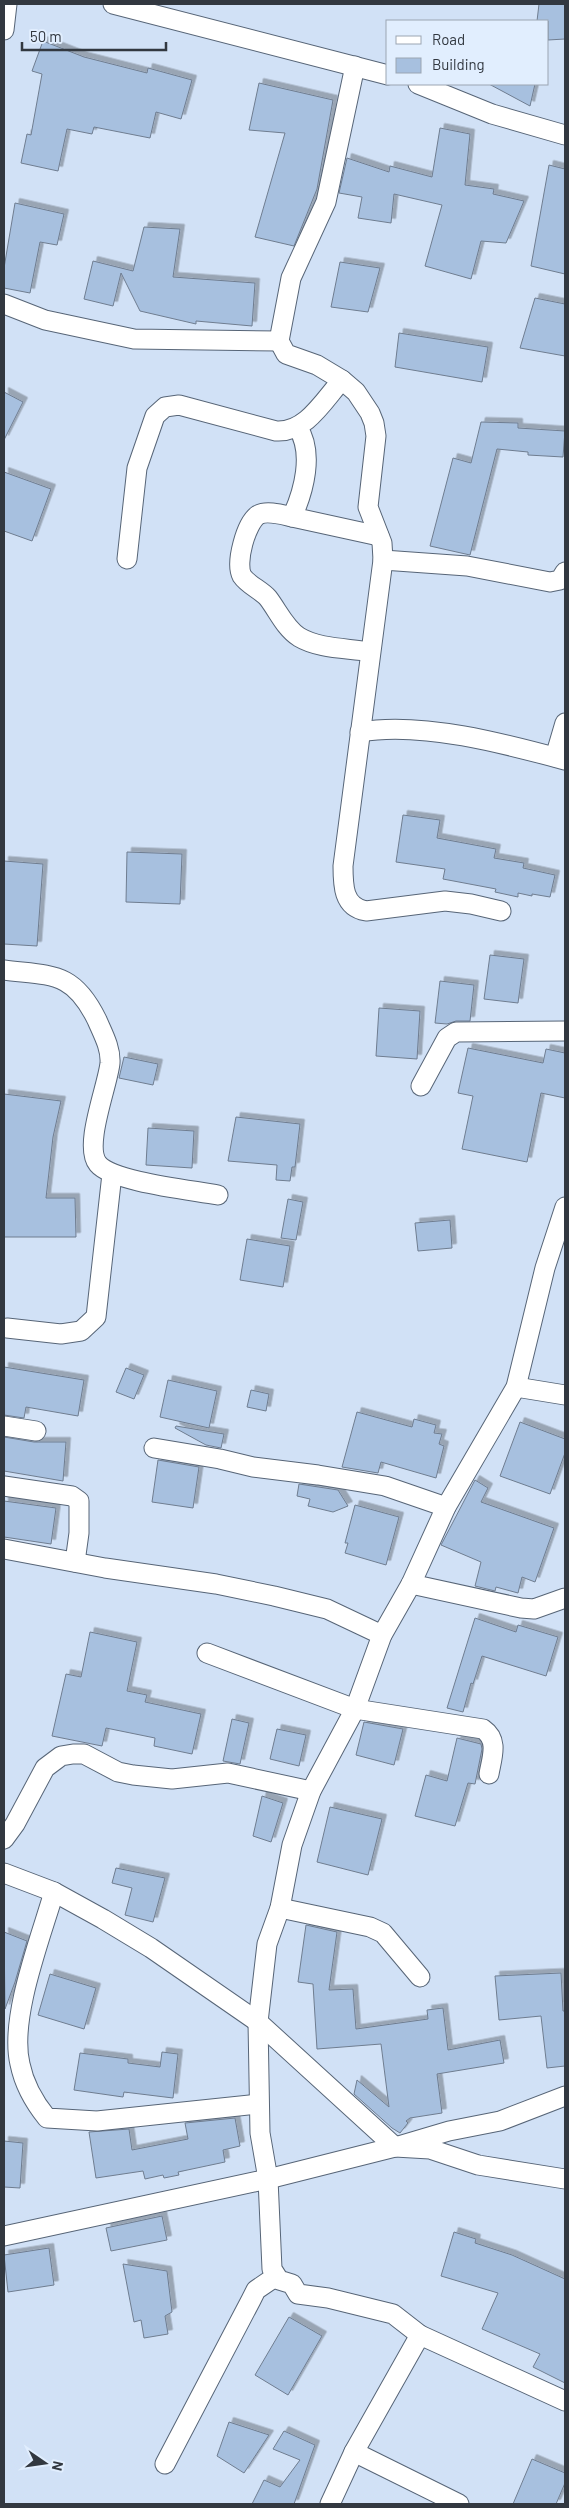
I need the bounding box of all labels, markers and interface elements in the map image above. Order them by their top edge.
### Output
scale bar [22,20,166,52]
legend [386,20,549,85]
text: 50 m [30,27,62,45]
text: Road [432,30,465,48]
text: Building [432,55,485,73]
north arrow [20,2438,70,2488]
text: N [49,2460,67,2472]

